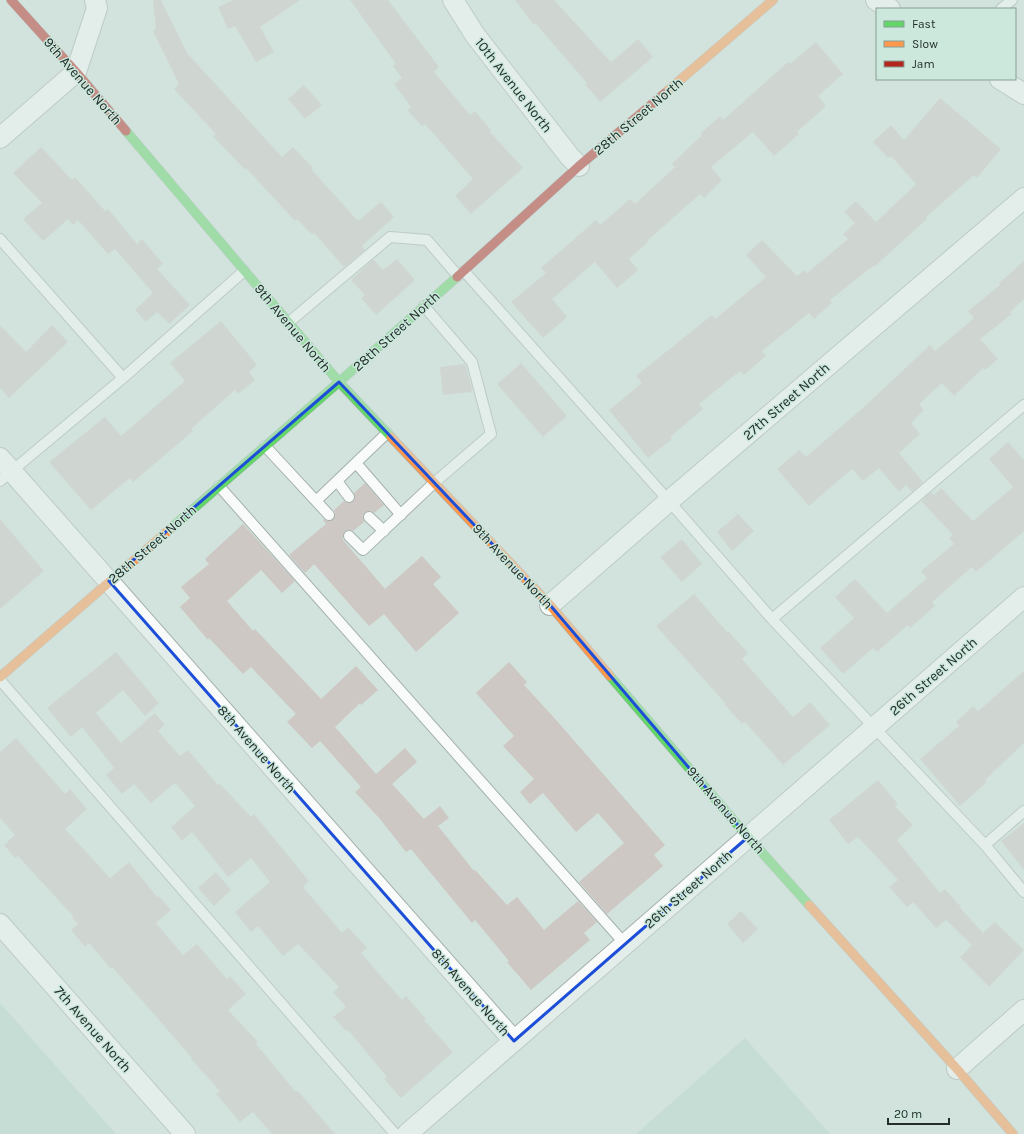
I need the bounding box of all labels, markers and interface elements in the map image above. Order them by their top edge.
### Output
legend [876,8,1016,80]
text: Fast [912,17,936,31]
street label: 9th Avenue North [40,34,125,129]
street label: 10th Avenue North [471,35,556,136]
text: Slow [912,37,938,51]
text: Jam [912,57,935,71]
street label: 28th Street North [590,74,686,159]
street label: 9th Avenue North [251,281,335,376]
street label: 28th Street North [349,288,443,375]
street label: 27th Street North [739,359,833,444]
street label: 28th Street North [105,501,200,587]
street label: 9th Avenue North [469,520,557,613]
street label: 26th Street North [886,634,981,719]
street label: 8th Avenue North [214,702,299,797]
street label: 9th Avenue North [683,763,768,858]
street label: 26th Street North [641,847,736,932]
street label: 8th Avenue North [428,945,513,1040]
street label: 7th Avenue North [50,983,135,1076]
scale bar [888,1100,949,1126]
text: 20 m [894,1107,922,1121]

